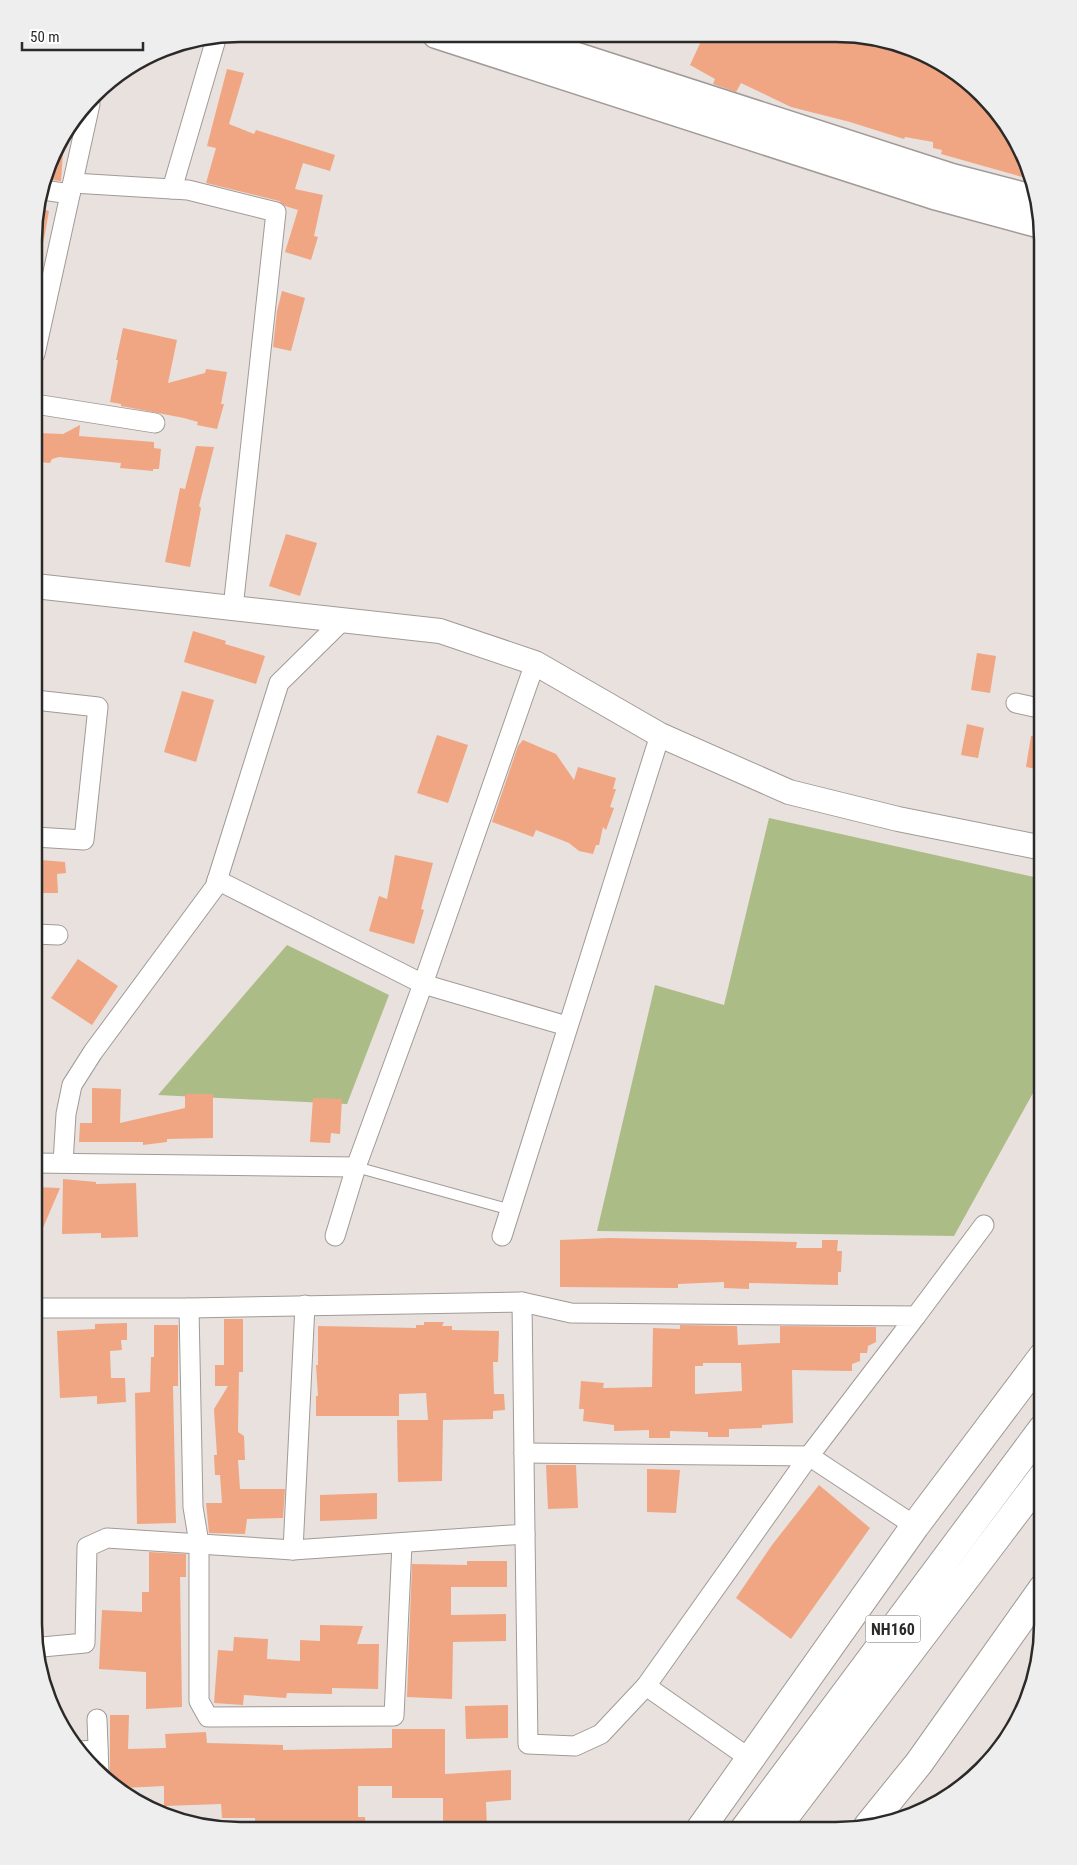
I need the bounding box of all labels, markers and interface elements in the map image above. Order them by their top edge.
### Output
scale bar [22,20,144,52]
text: 50 m [30,28,60,46]
road number: NH160 [866,1616,920,1642]

